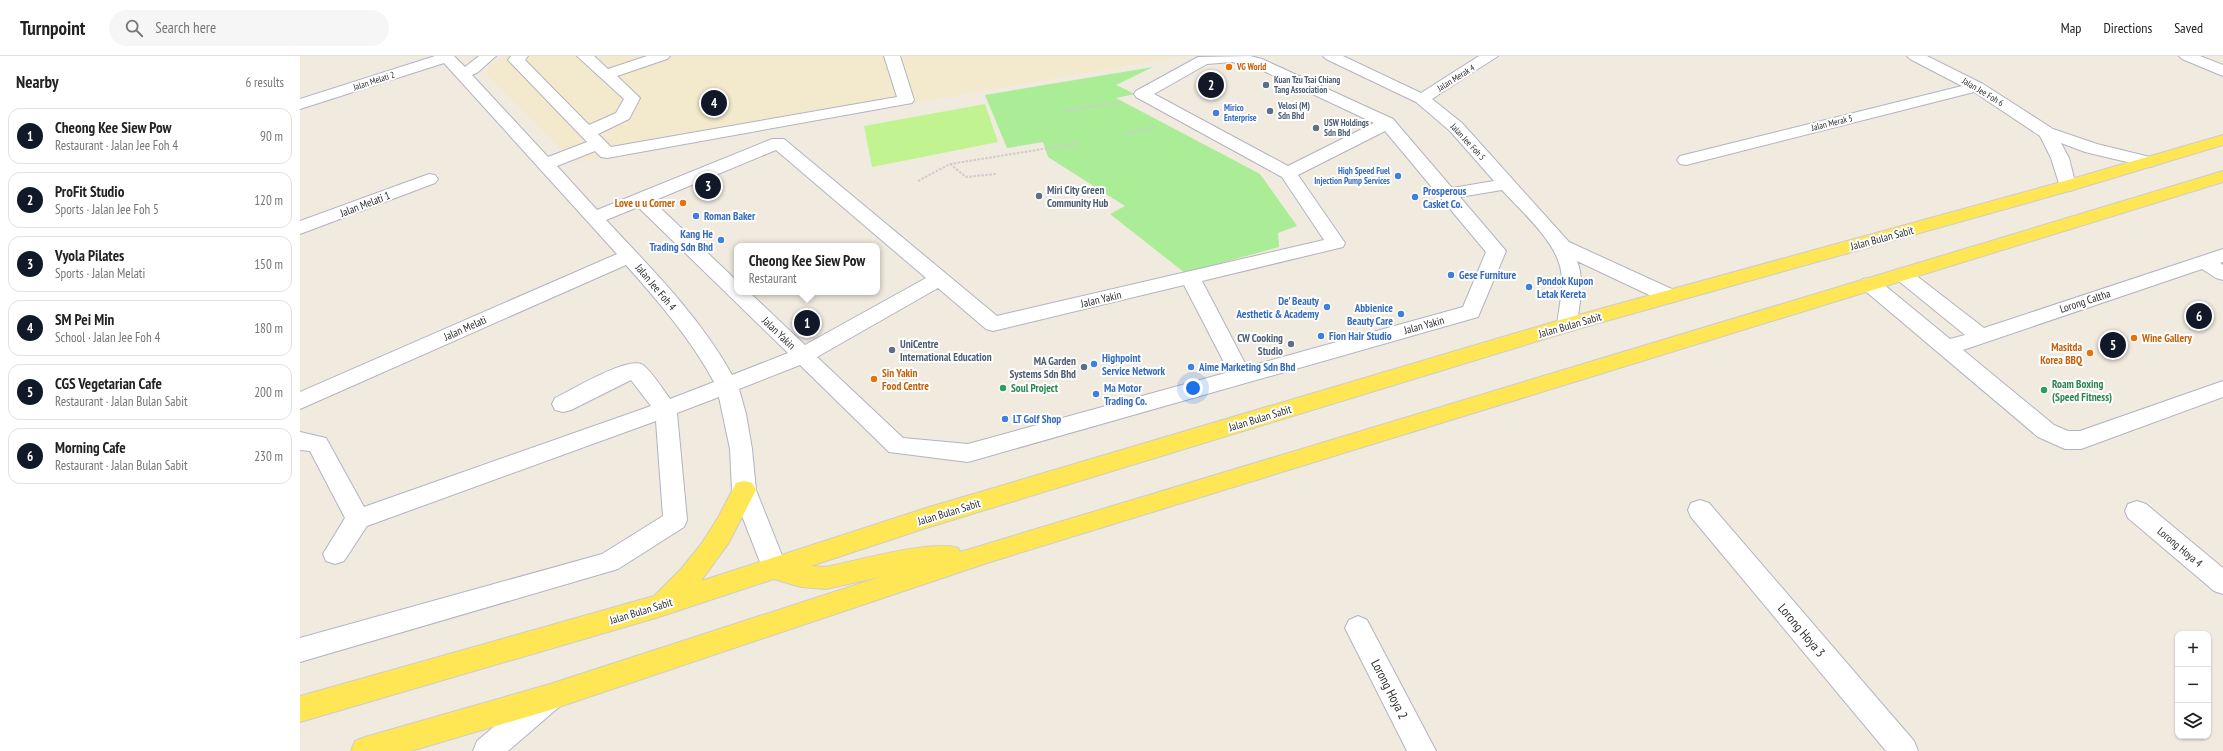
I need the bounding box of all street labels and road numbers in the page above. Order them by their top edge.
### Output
street label: Jalan Merak 4 [1434,62,1476,94]
street label: Jalan Melati 2 [351,69,396,93]
street label: Jalan Jee Foh 6 [1960,74,2006,108]
street label: Jalan Merak 5 [1809,112,1854,133]
street label: Jalan Jee Foh 5 [1448,120,1488,162]
street label: Jalan Melati 1 [337,188,392,220]
street label: Jalan Bulan Sabit [1848,223,1915,253]
street label: Jalan Jee Foh 4 [632,260,680,313]
street label: Lorong Caltha [2058,286,2112,316]
street label: Jalan Yakin [1078,288,1123,311]
street label: Jalan Bulan Sabit [1536,309,1603,341]
street label: Jalan Melati [441,312,488,344]
street label: Jalan Yakin [759,313,799,352]
street label: Jalan Yakin [1401,313,1446,337]
street label: Jalan Bulan Sabit [1226,402,1293,434]
street label: Jalan Bulan Sabit [915,496,982,528]
street label: Lorong Hoya 4 [2154,524,2206,570]
street label: Jalan Bulan Sabit [607,595,674,627]
street label: Lorong Hoya 3 [1774,600,1829,661]
street label: Lorong Hoya 2 [1367,656,1412,722]

